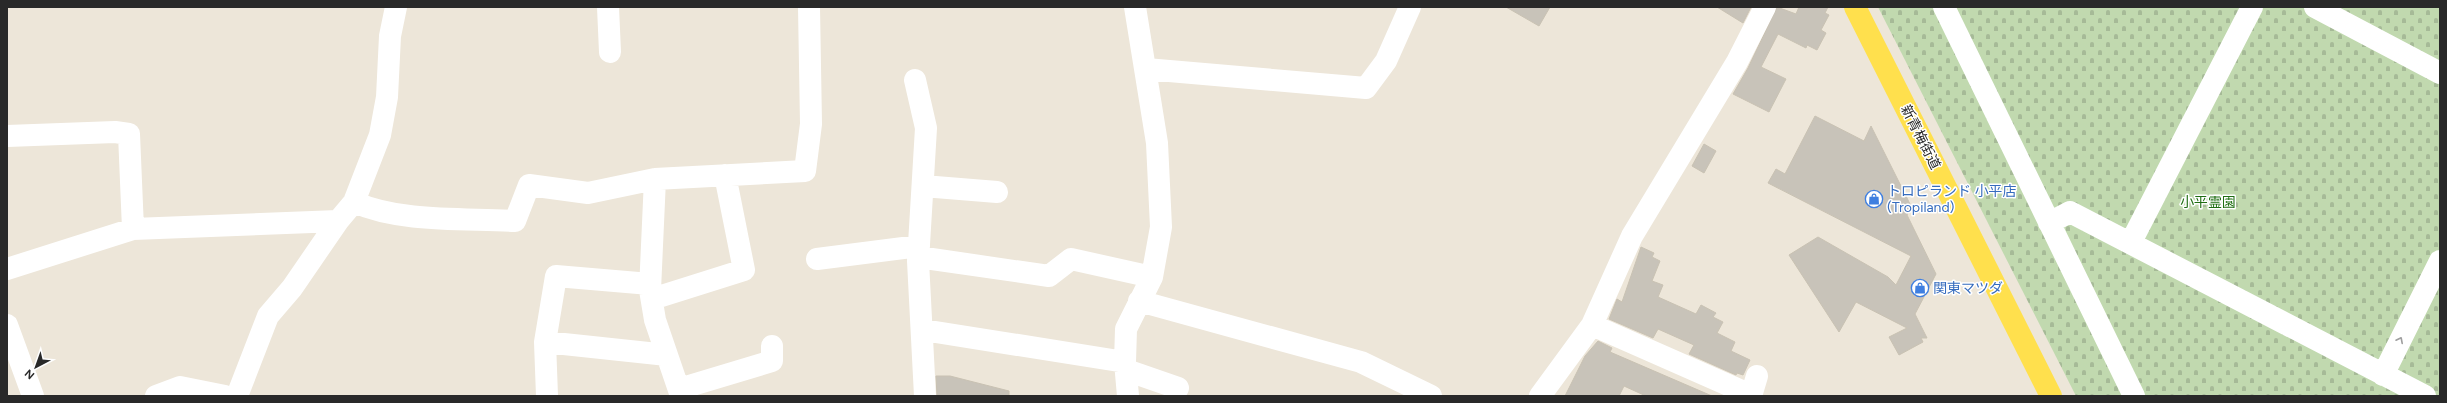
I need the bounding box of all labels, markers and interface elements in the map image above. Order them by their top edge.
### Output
street label: 新青梅街道 [1897,102,1944,172]
place label: トロピランド 小平店 (Tropiland) [1887,183,2016,216]
shop icon: トロピランド 小平店 (Tropiland) [1864,189,1884,209]
park label: 小平霊園 [2180,194,2236,211]
shop icon: 関東マツダ [1910,278,1930,298]
place label: 関東マツダ [1933,280,2003,297]
one-way arrow [2395,337,2403,344]
north arrow [16,347,56,387]
text: N [22,366,37,382]

